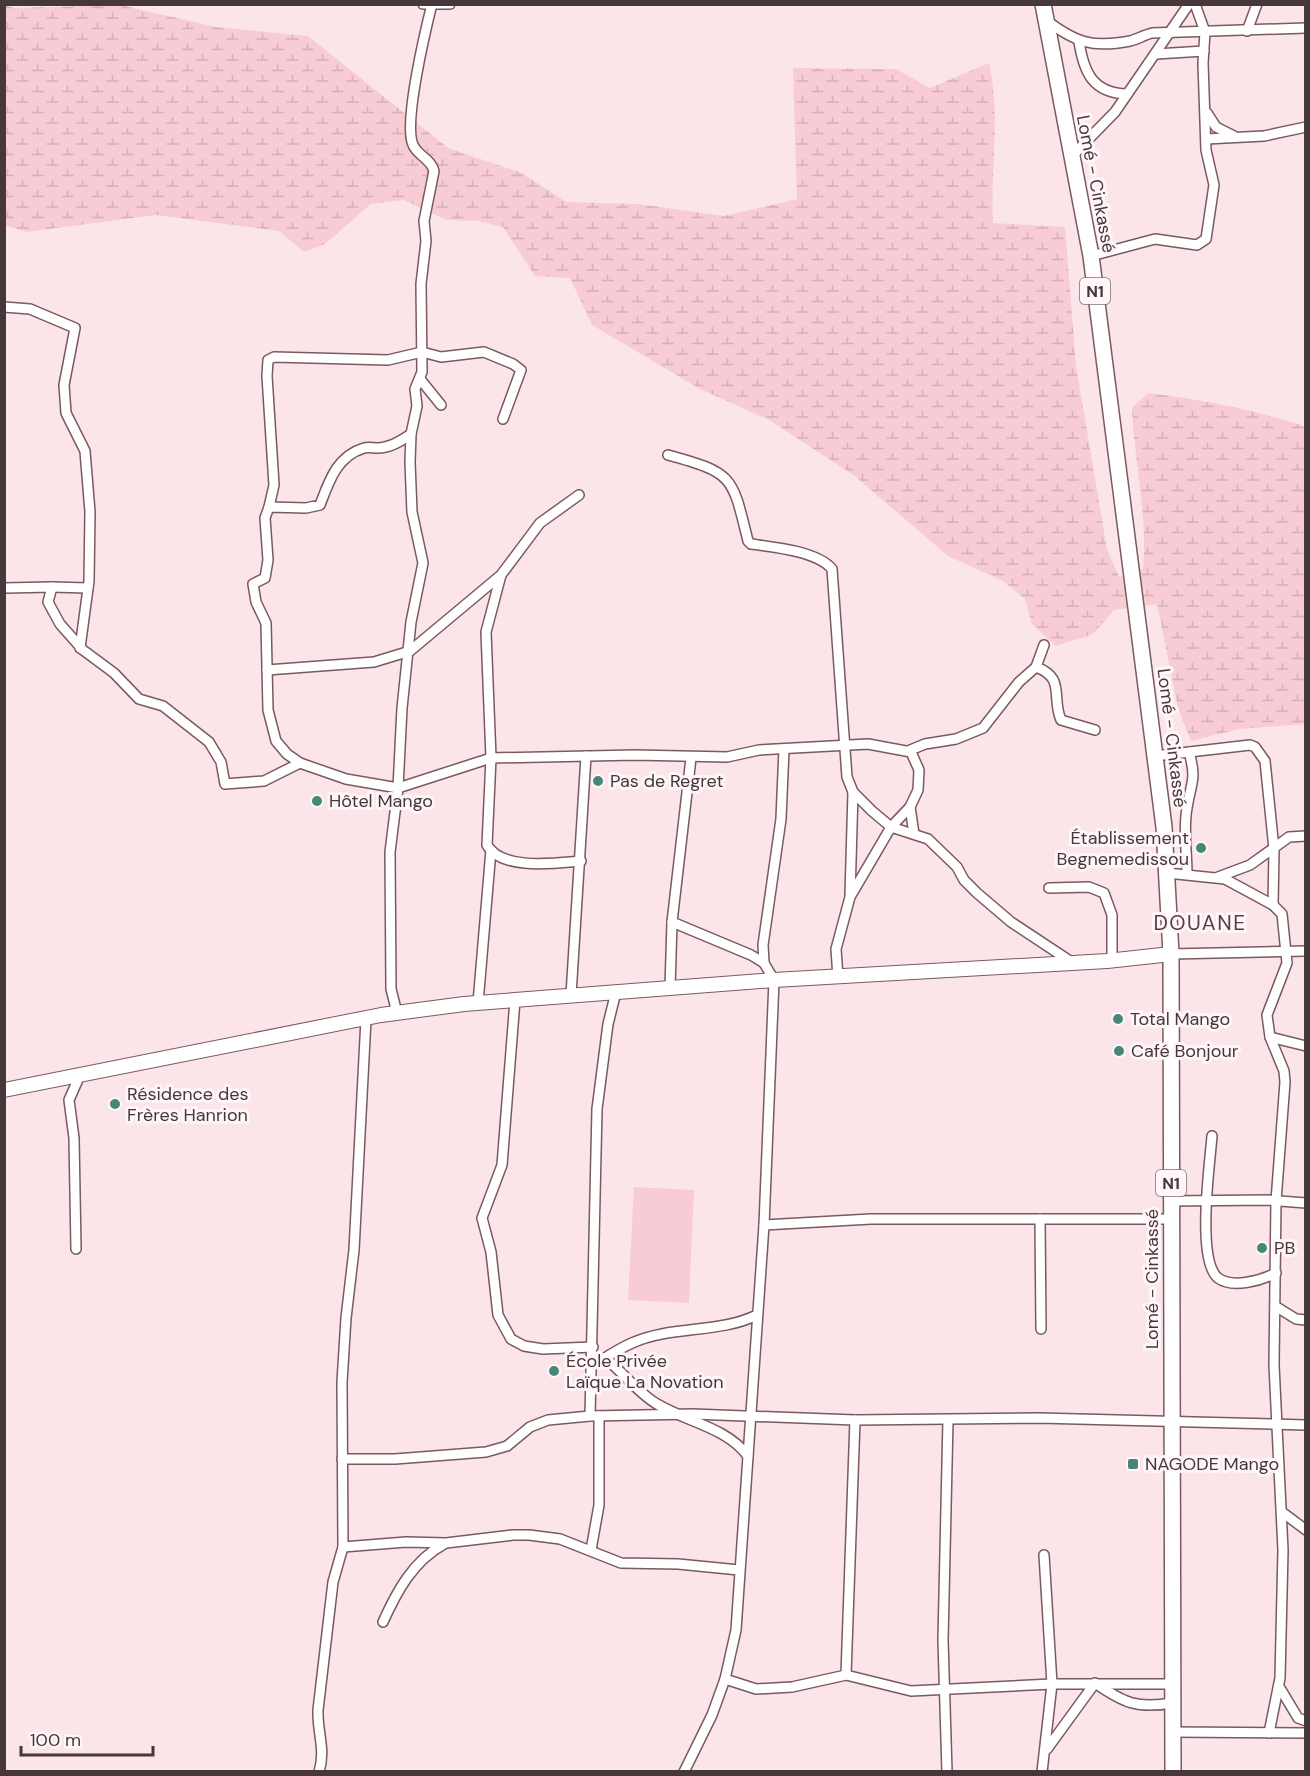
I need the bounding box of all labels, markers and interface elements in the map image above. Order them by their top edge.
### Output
street label: Lomé - Cinkassé [1071,113,1121,255]
road number: N1 [1080,278,1110,304]
street label: Lomé - Cinkassé [1152,667,1192,809]
place label: Pas de Regret [610,769,724,793]
marker: Pas de Regret [591,774,605,788]
place label: Hôtel Mango [329,789,433,813]
marker: Hôtel Mango [310,794,324,808]
place label: Établissement Begnemedissou [1056,826,1189,871]
marker: Établissement Begnemedissou [1194,841,1208,855]
district label: DOUANE [1153,909,1247,937]
place label: Total Mango [1130,1007,1230,1031]
marker: Total Mango [1111,1012,1125,1026]
place label: Café Bonjour [1131,1039,1239,1063]
marker: Café Bonjour [1112,1044,1126,1058]
place label: Résidence des Frères Hanrion [127,1082,248,1127]
marker: Résidence des Frères Hanrion [108,1097,122,1111]
road number: N1 [1156,1170,1186,1196]
street label: Lomé - Cinkassé [1140,1209,1164,1349]
place label: PB [1274,1236,1295,1260]
marker: PB [1255,1241,1269,1255]
place label: École Privée Laïque La Novation [566,1349,724,1394]
marker: École Privée Laïque La Novation [547,1364,561,1378]
place label: NAGODE Mango [1145,1452,1279,1476]
marker: NAGODE Mango [1126,1457,1140,1471]
scale bar [21,1719,153,1757]
text: 100 m [30,1728,81,1752]

